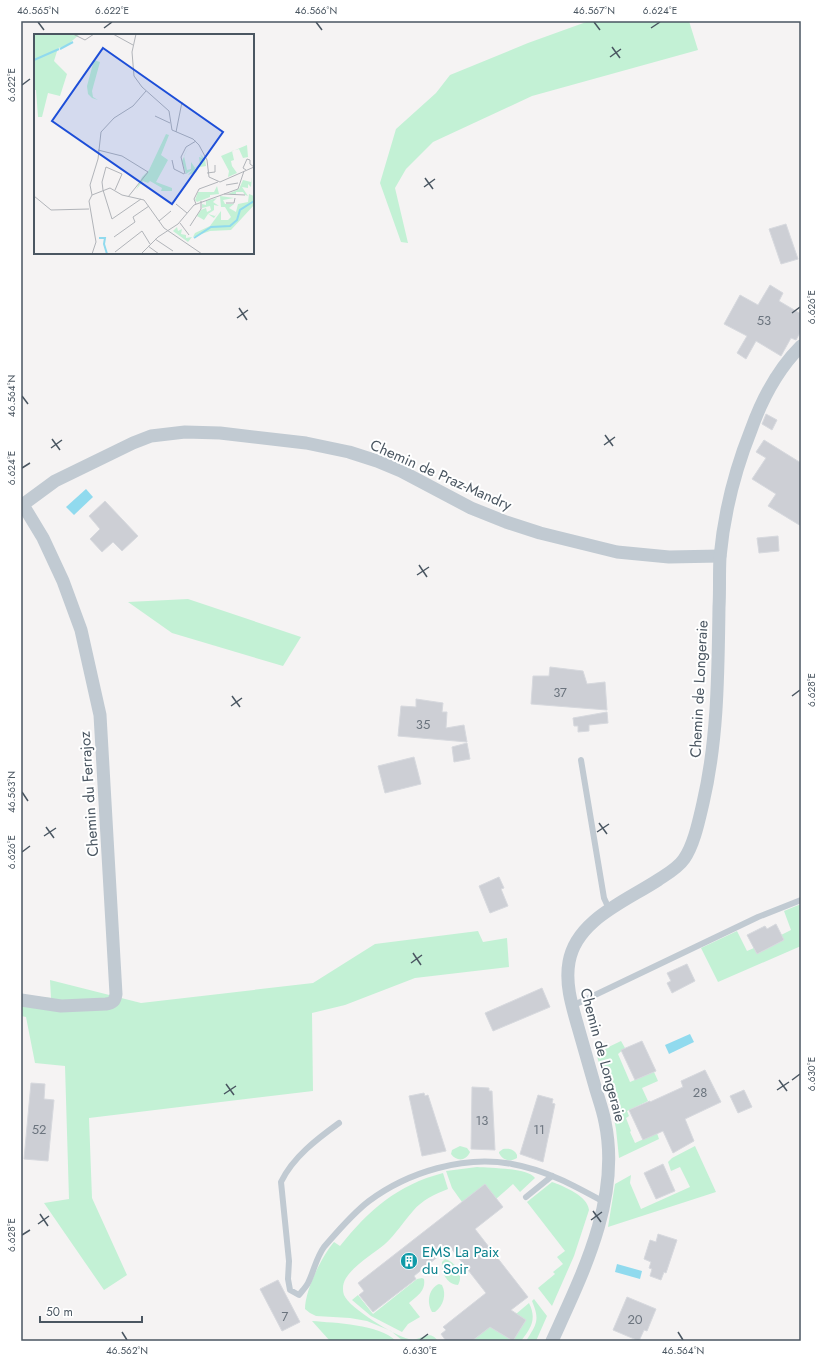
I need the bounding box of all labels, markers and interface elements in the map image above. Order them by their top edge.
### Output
text: 46.565°N [17,3,59,18]
text: 6.622°E [95,3,129,18]
text: 46.566°N [295,3,337,18]
text: 46.567°N [573,3,615,18]
text: 6.624°E [643,3,677,18]
inset map [34,34,254,254]
text: 6.622°E [4,68,19,102]
text: 6.626°E [804,290,819,324]
house number: 53 [757,311,771,330]
text: 46.564°N [4,375,19,417]
street label: Chemin de Praz-Mandry [367,434,516,516]
text: 6.624°E [4,451,19,485]
street label: Chemin de Longeraie [684,619,714,758]
text: 6.628°E [804,673,819,707]
house number: 37 [553,683,567,702]
house number: 35 [416,715,430,734]
street label: Chemin du Ferrajoz [74,730,104,857]
text: 46.563°N [4,771,19,813]
text: 6.626°E [4,835,19,869]
street label: Chemin de Longeraie [575,986,632,1125]
text: 6.630°E [804,1057,819,1091]
house number: 28 [693,1083,707,1102]
house number: 13 [476,1111,488,1130]
house number: 52 [32,1120,46,1139]
house number: 11 [533,1120,545,1139]
text: 6.628°E [4,1218,19,1252]
place label: EMS La Paix du Soir [422,1241,499,1280]
building icon: EMS La Paix du Soir [399,1251,419,1271]
scale bar [40,1298,142,1324]
text: 50 m [46,1303,73,1321]
house number: 7 [282,1307,289,1326]
house number: 20 [627,1310,643,1329]
text: 46.562°N [106,1343,148,1358]
text: 6.630°E [403,1343,437,1358]
text: 46.564°N [662,1343,704,1358]

